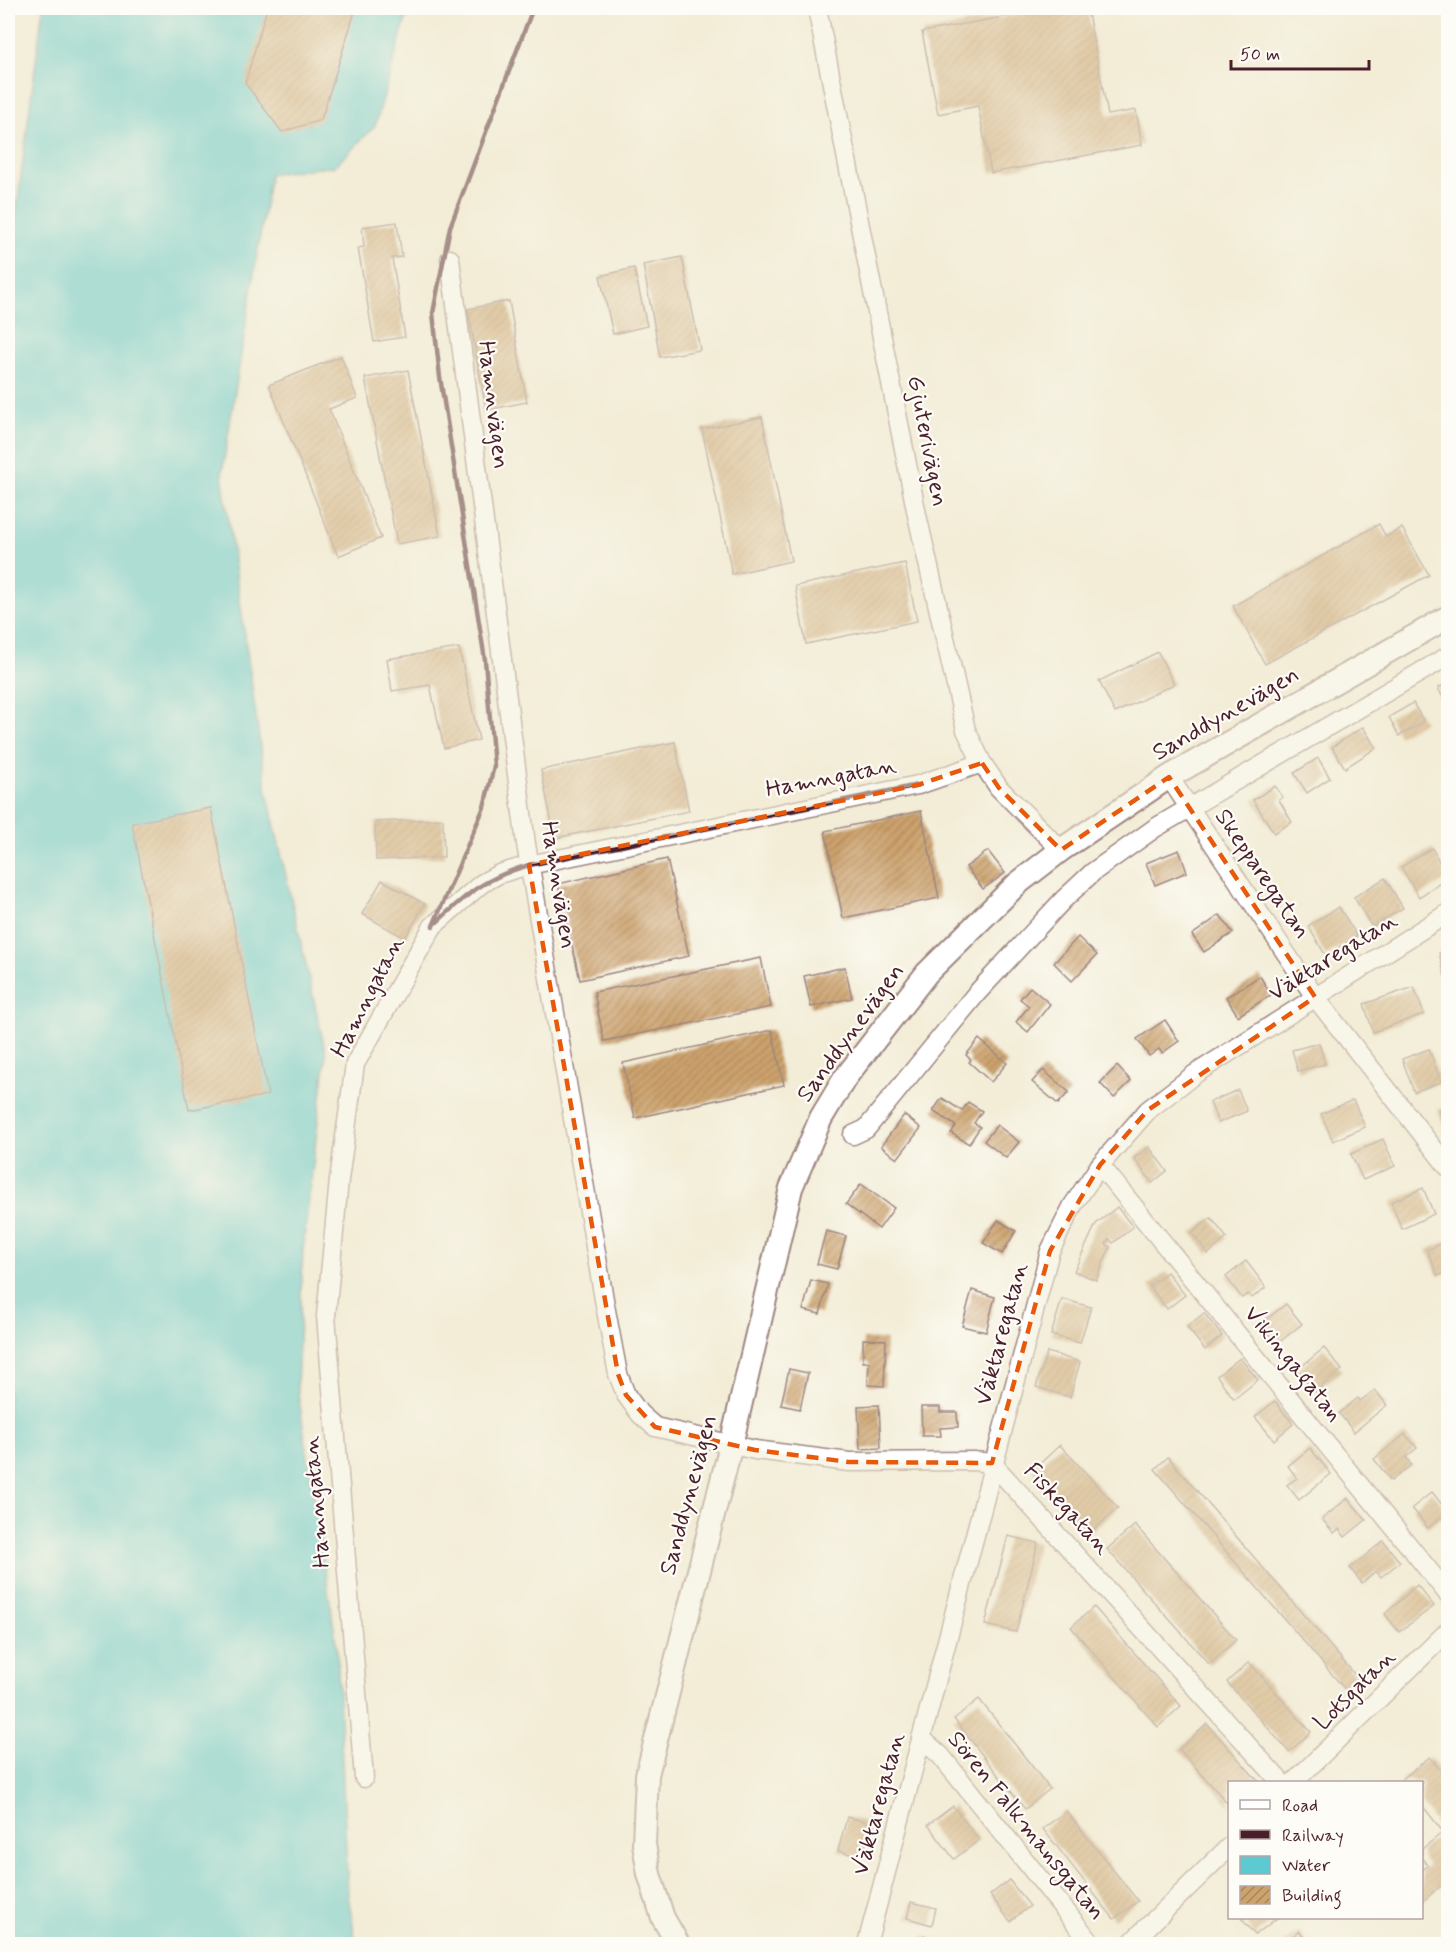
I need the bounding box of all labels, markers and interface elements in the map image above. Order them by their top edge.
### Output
scale bar [1231,33,1369,71]
text: 50 m [1240,43,1280,67]
street label: Hamnvägen [470,339,516,471]
street label: Gjuterivägen [899,373,955,509]
street label: Sanddynevägen [1147,659,1305,769]
street label: Hamngatan [763,750,899,806]
street label: Skepparegatan [1205,803,1317,946]
street label: Hamnvägen [533,819,583,951]
street label: Väktaregatan [1263,905,1403,1009]
street label: Hamngatan [324,931,412,1063]
street label: Sanddynevägen [790,957,912,1109]
street label: Väktaregatan [968,1259,1036,1409]
street label: Vikingagatan [1234,1299,1349,1430]
street label: Sanddynevägen [653,1411,725,1579]
street label: Hamngatan [296,1434,338,1569]
street label: Fiskegatan [1016,1456,1118,1562]
street label: Lotsgatan [1307,1642,1403,1738]
street label: Sören Falkmansgatan [939,1725,1112,1928]
street label: Väktaregatan [845,1729,913,1879]
legend [1228,1781,1423,1919]
text: Road [1282,1794,1318,1818]
text: Railway [1282,1824,1344,1848]
text: Water [1282,1854,1331,1878]
text: Building [1282,1884,1342,1910]

